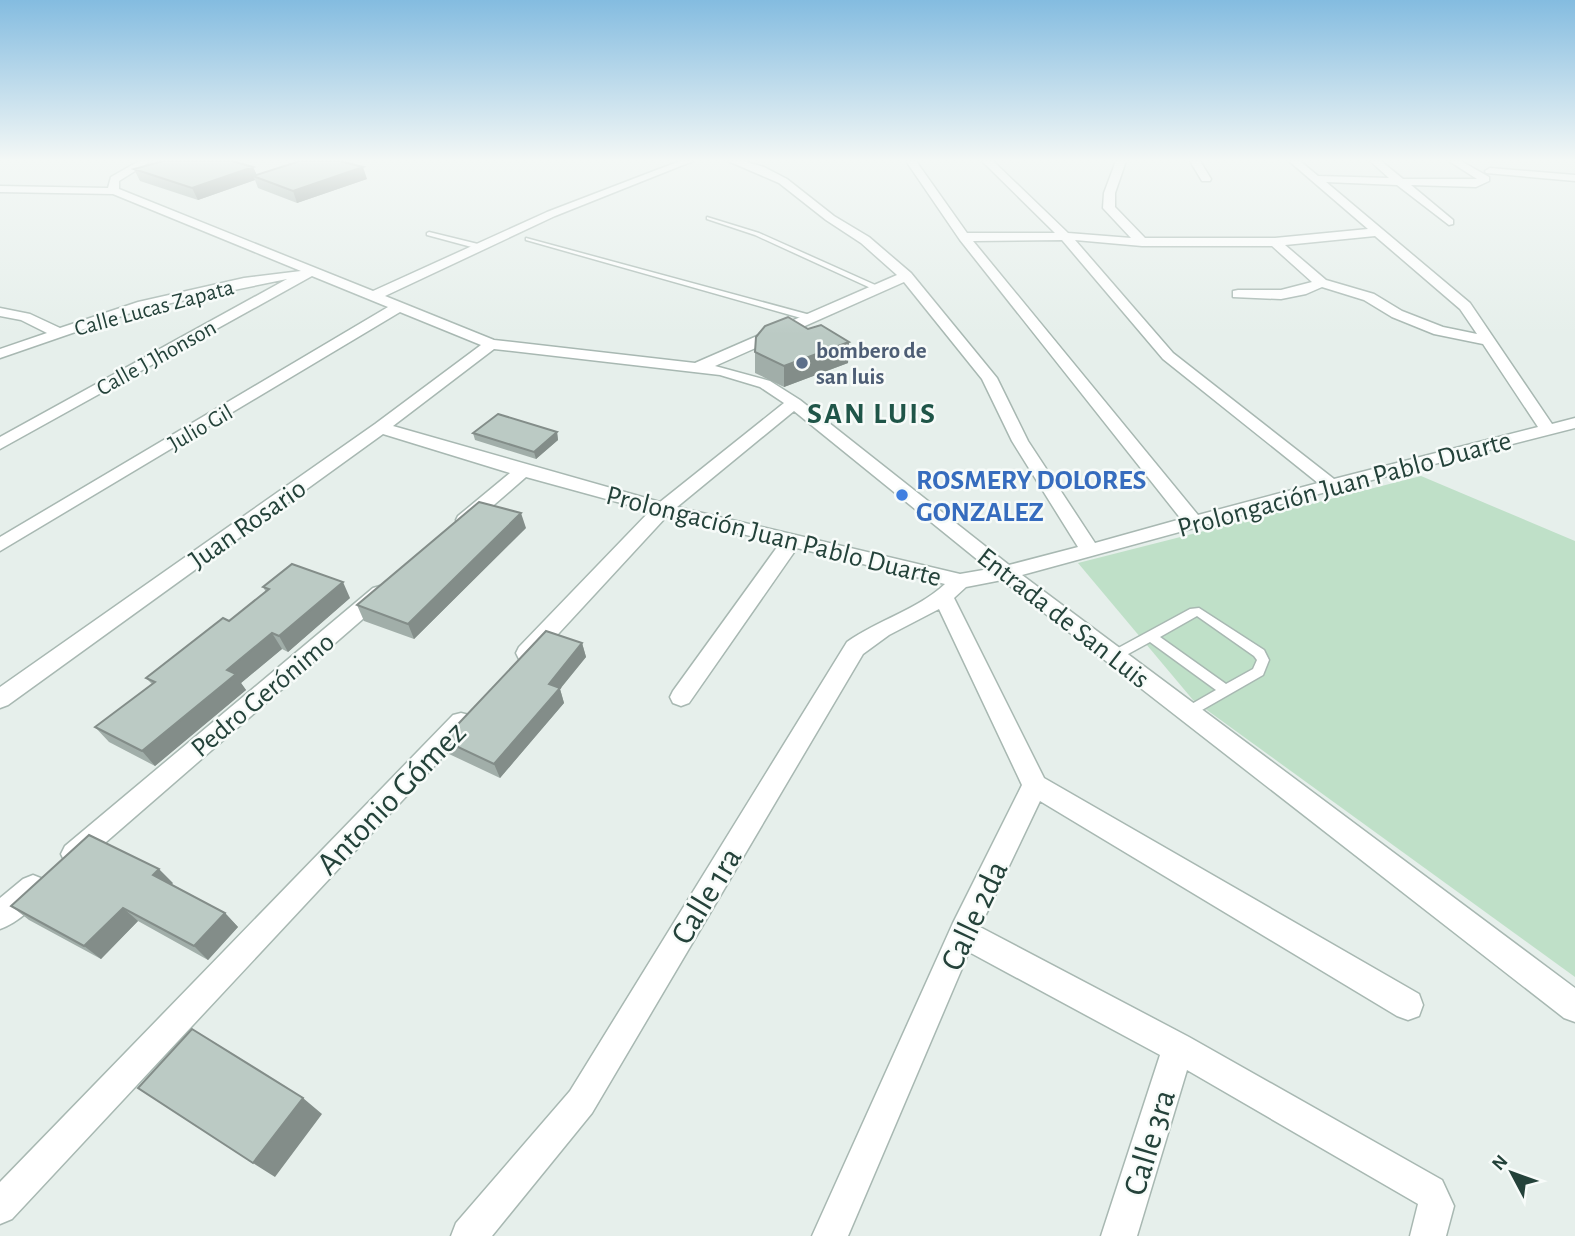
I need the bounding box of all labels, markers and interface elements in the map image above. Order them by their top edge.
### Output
street label: Calle Lucas Zapata [72,276,237,341]
street label: Calle J Jhonson [93,316,220,401]
place label: bombero de san luis [816,340,927,389]
marker: bombero de san luis [794,355,810,371]
district label: SAN LUIS [807,399,937,429]
street label: Julio Gil [165,401,237,456]
street label: Prolongación Juan Pablo Duarte [1175,427,1514,543]
place label: ROSMERY DOLORES GONZALEZ [916,467,1146,527]
street label: Juan Rosario [185,474,312,575]
street label: Prolongación Juan Pablo Duarte [603,482,944,592]
marker: ROSMERY DOLORES GONZALEZ [894,487,910,503]
street label: Entrada de San Luis [971,543,1154,694]
street label: Pedro Gerónimo [186,628,340,763]
street label: Antonio Gómez [311,716,473,882]
street label: Calle 1ra [666,842,749,950]
street label: Calle 2da [936,856,1015,976]
street label: Calle 3ra [1119,1086,1182,1199]
north arrow [1477,1138,1547,1208]
text: N [1489,1152,1512,1174]

